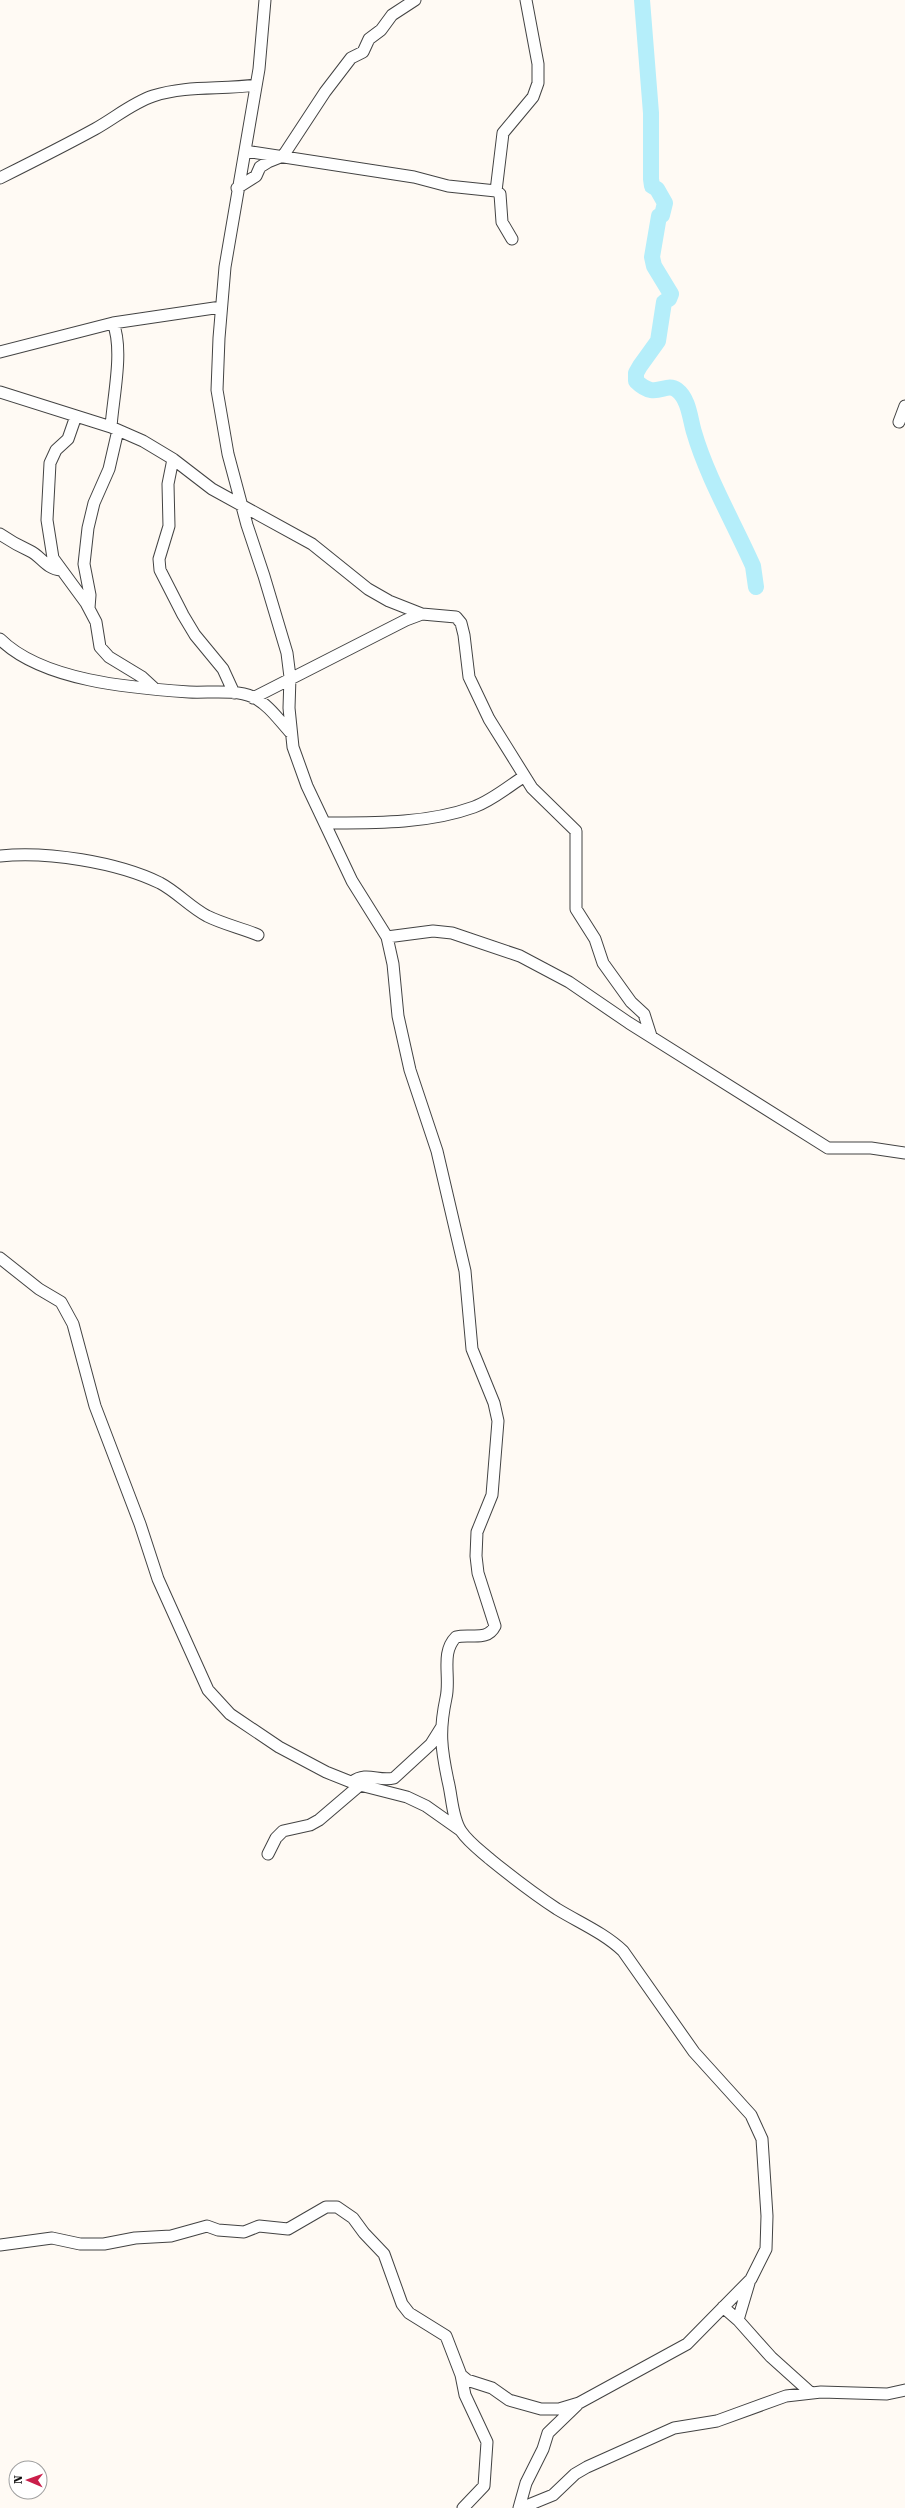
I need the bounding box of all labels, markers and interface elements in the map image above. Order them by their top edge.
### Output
north arrow [8,2460,48,2500]
text: N [12,2475,25,2484]

